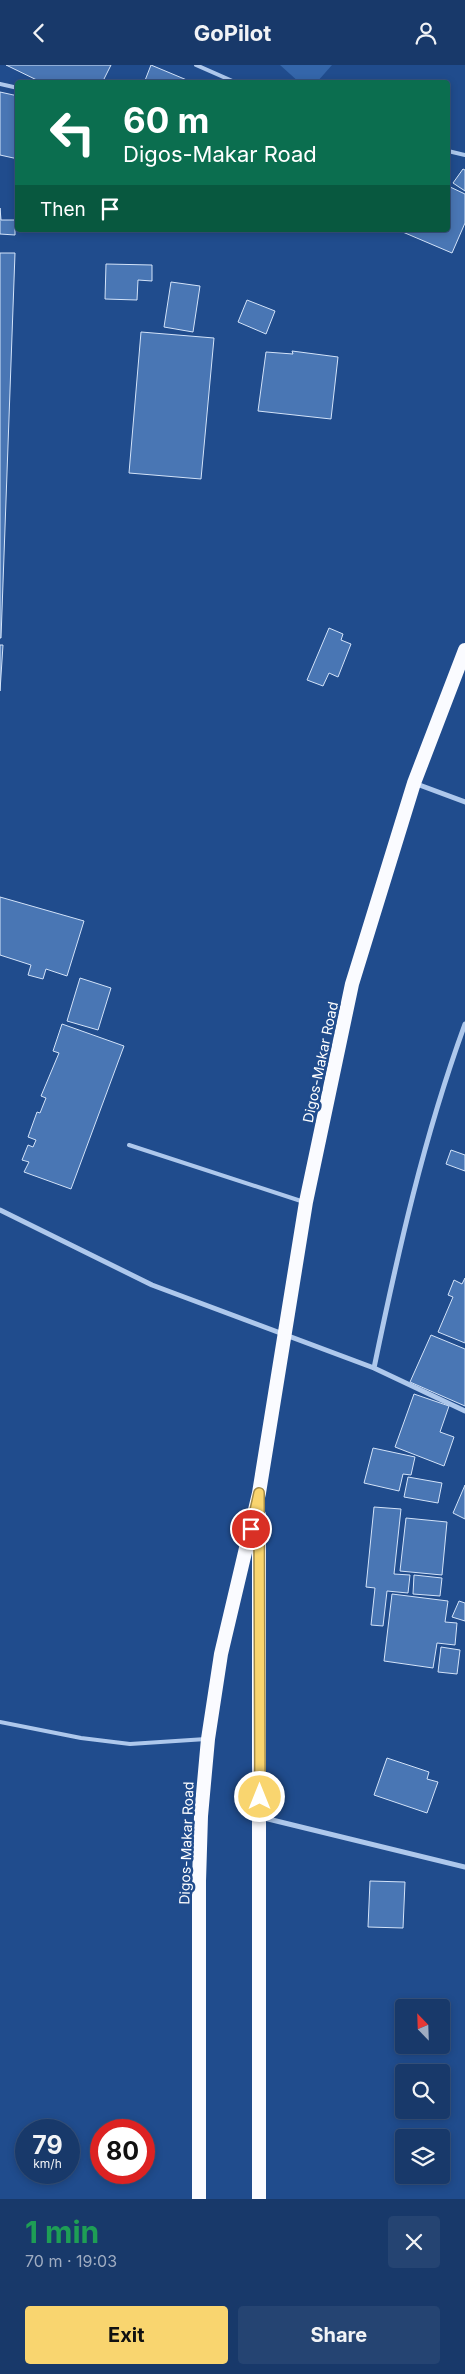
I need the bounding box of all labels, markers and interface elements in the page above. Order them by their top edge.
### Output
icon: back [25,19,53,47]
icon: person [412,19,440,47]
text: GoPilot [194,20,271,46]
text: 60 m [123,99,210,141]
icon: left [40,100,105,165]
text: Digos-Makar Road [123,141,317,167]
icon: arrive [96,195,124,223]
text: Then [40,198,86,221]
street label: Digos-Makar Road [299,1000,341,1124]
pin [230,1508,272,1550]
icon: arrive [237,1515,265,1543]
position arrow [233,1770,285,1822]
street label: Digos-Makar Road [175,1781,197,1905]
north arrow [395,1999,450,2054]
map controls [395,1999,450,2184]
button: search [395,2064,450,2119]
speed limit sign: 80 [90,2119,155,2184]
button: layers [395,2129,450,2184]
text: 79 [32,2130,63,2160]
text: km/h [33,2156,62,2171]
text: 1 min [25,2214,99,2250]
button: close [388,2216,440,2268]
text: 70 m · 19:03 [25,2251,117,2271]
button: Exit [25,2306,228,2364]
button: Share [238,2306,440,2364]

